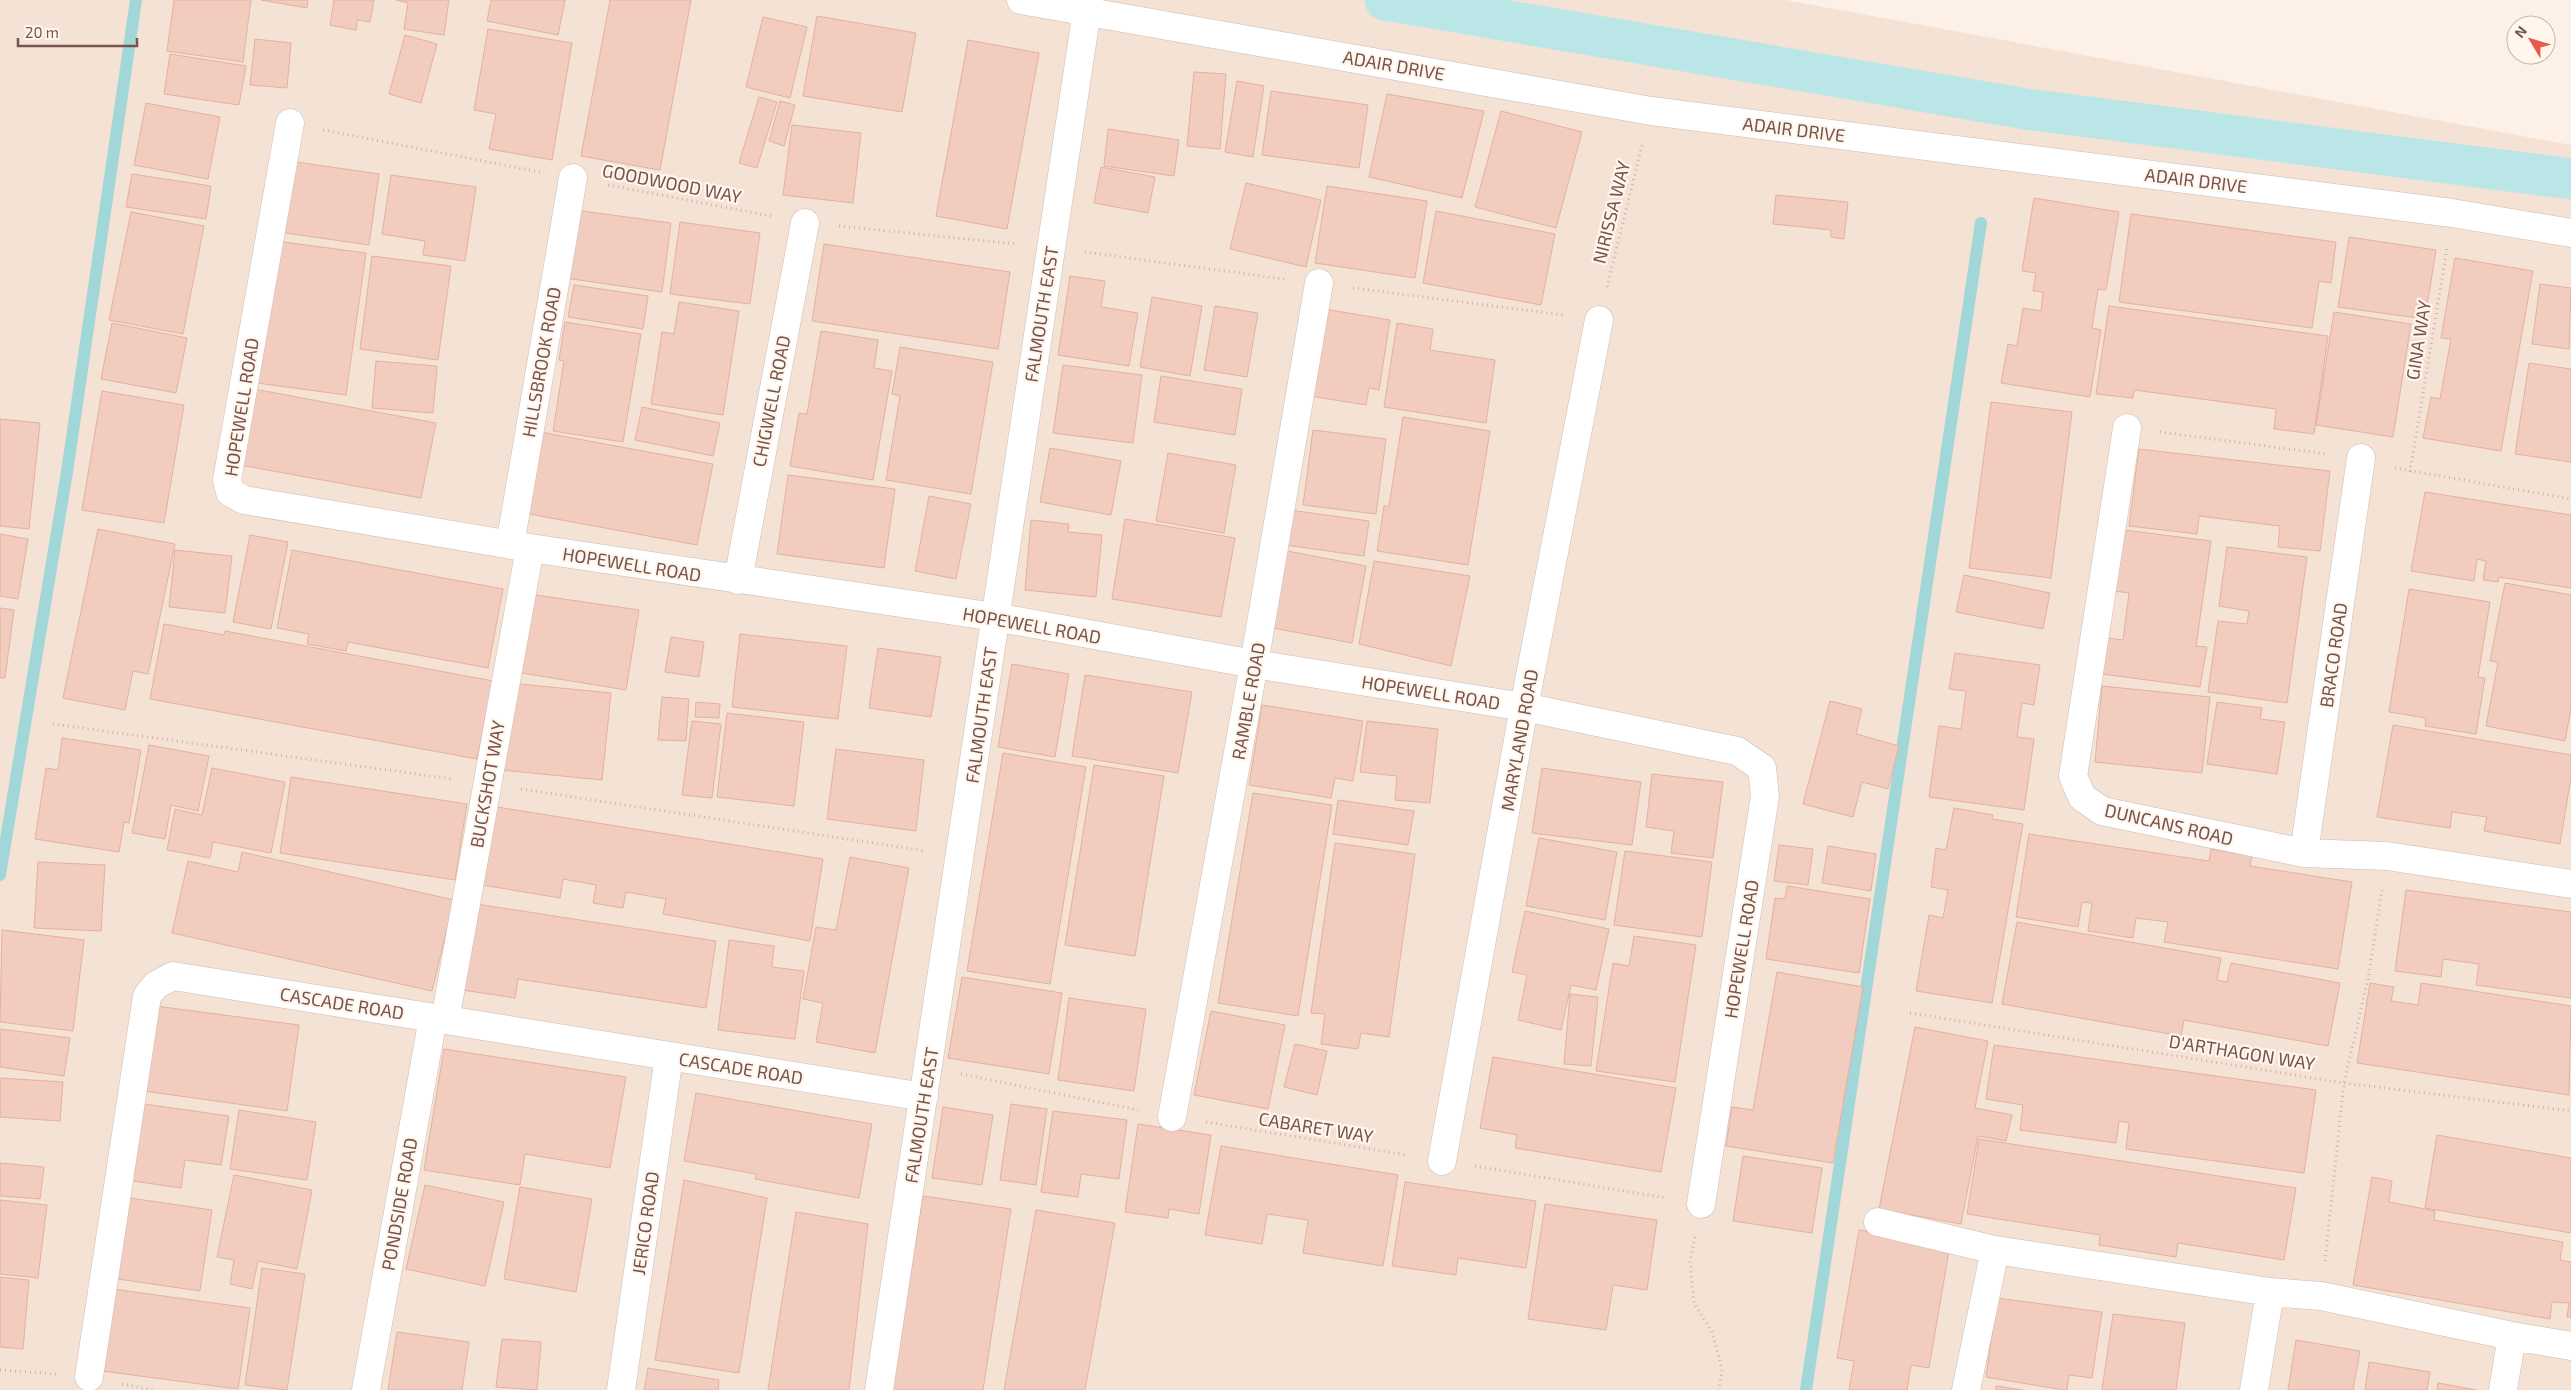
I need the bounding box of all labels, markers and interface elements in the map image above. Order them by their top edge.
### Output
scale bar [18,15,136,47]
north arrow [2506,15,2556,65]
text: N [2511,22,2530,41]
text: 20 m [25,23,59,41]
street label: ADAIR DRIVE [1341,45,1447,85]
street label: ADAIR DRIVE [1742,112,1846,146]
street label: NIRISSA WAY [1588,158,1635,266]
street label: GOODWOOD WAY [601,159,744,207]
street label: ADAIR DRIVE [2144,163,2248,197]
street label: FALMOUTH EAST [1019,244,1063,384]
street label: HILLSBROOK ROAD [517,285,565,439]
street label: GINA WAY [2401,298,2435,381]
street label: CHIGWELL ROAD [747,333,795,469]
street label: HOPEWELL ROAD [219,336,263,478]
street label: HOPEWELL ROAD [561,542,703,586]
street label: BRACO ROAD [2315,601,2351,709]
street label: HOPEWELL ROAD [961,602,1103,648]
street label: RAMBLE ROAD [1227,641,1269,761]
street label: FALMOUTH EAST [961,645,1002,785]
street label: MARYLAND ROAD [1496,667,1542,813]
street label: HOPEWELL ROAD [1360,670,1502,714]
street label: BUCKSHOT WAY [465,718,509,849]
street label: DUNCANS ROAD [2103,799,2235,849]
street label: HOPEWELL ROAD [1719,878,1763,1020]
street label: CASCADE ROAD [278,982,406,1024]
street label: D'ARTHAGON WAY [2167,1030,2317,1075]
street label: FALMOUTH EAST [899,1045,943,1185]
street label: CASCADE ROAD [677,1047,805,1089]
street label: CABARET WAY [1257,1107,1376,1147]
street label: PONDSIDE ROAD [377,1136,421,1272]
street label: JERICO ROAD [627,1170,663,1276]

